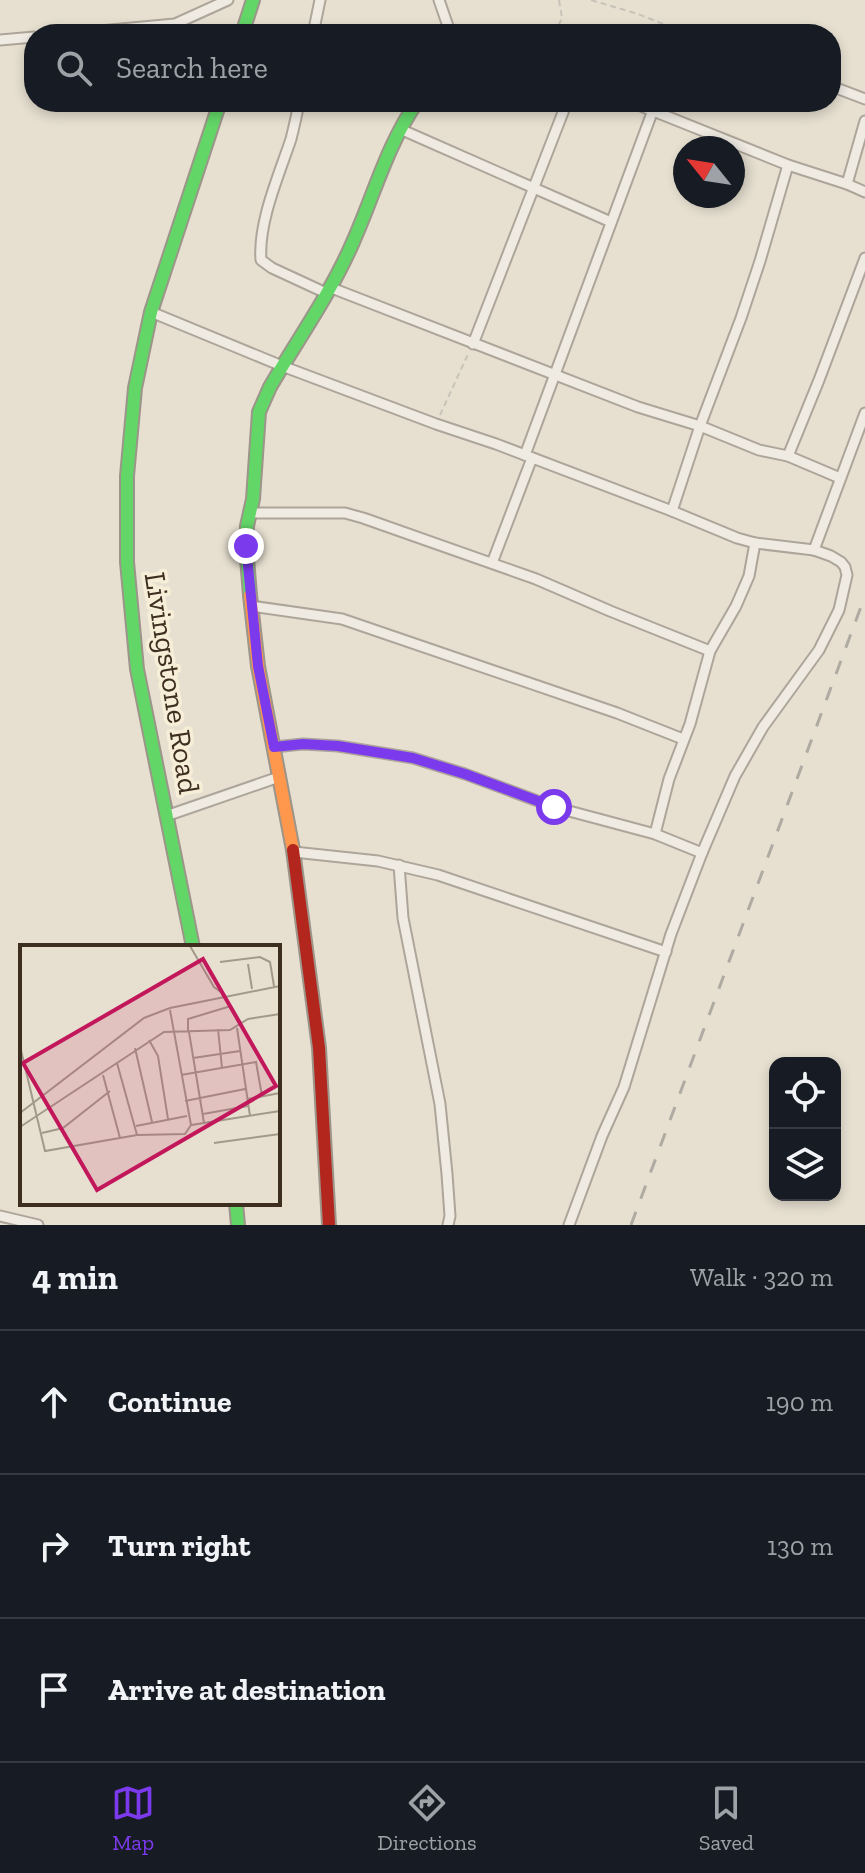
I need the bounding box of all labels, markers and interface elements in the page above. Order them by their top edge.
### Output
search box [24,24,841,112]
icon: search [52,46,96,90]
text: Search here [116,50,268,86]
north arrow [673,136,745,208]
route end [228,528,264,564]
street label: Livingstone Road [137,570,207,797]
route start [536,789,572,825]
inset map [20,945,280,1205]
map controls [769,1057,841,1201]
button: locate [769,1057,841,1129]
button: layers [769,1129,841,1201]
text: 4 min [32,1257,118,1298]
text: Walk · 320 m [690,1261,833,1293]
icon: ahead [32,1380,76,1424]
text: Continue [108,1384,232,1420]
text: 190 m [766,1386,833,1418]
icon: right [32,1524,76,1568]
text: Turn right [108,1528,250,1564]
text: 130 m [767,1530,833,1562]
icon: arrive [32,1668,76,1712]
text: Arrive at destination [108,1672,385,1708]
tab: Map [111,1781,155,1856]
tab: Directions [377,1781,477,1856]
tab: Saved [699,1781,754,1856]

